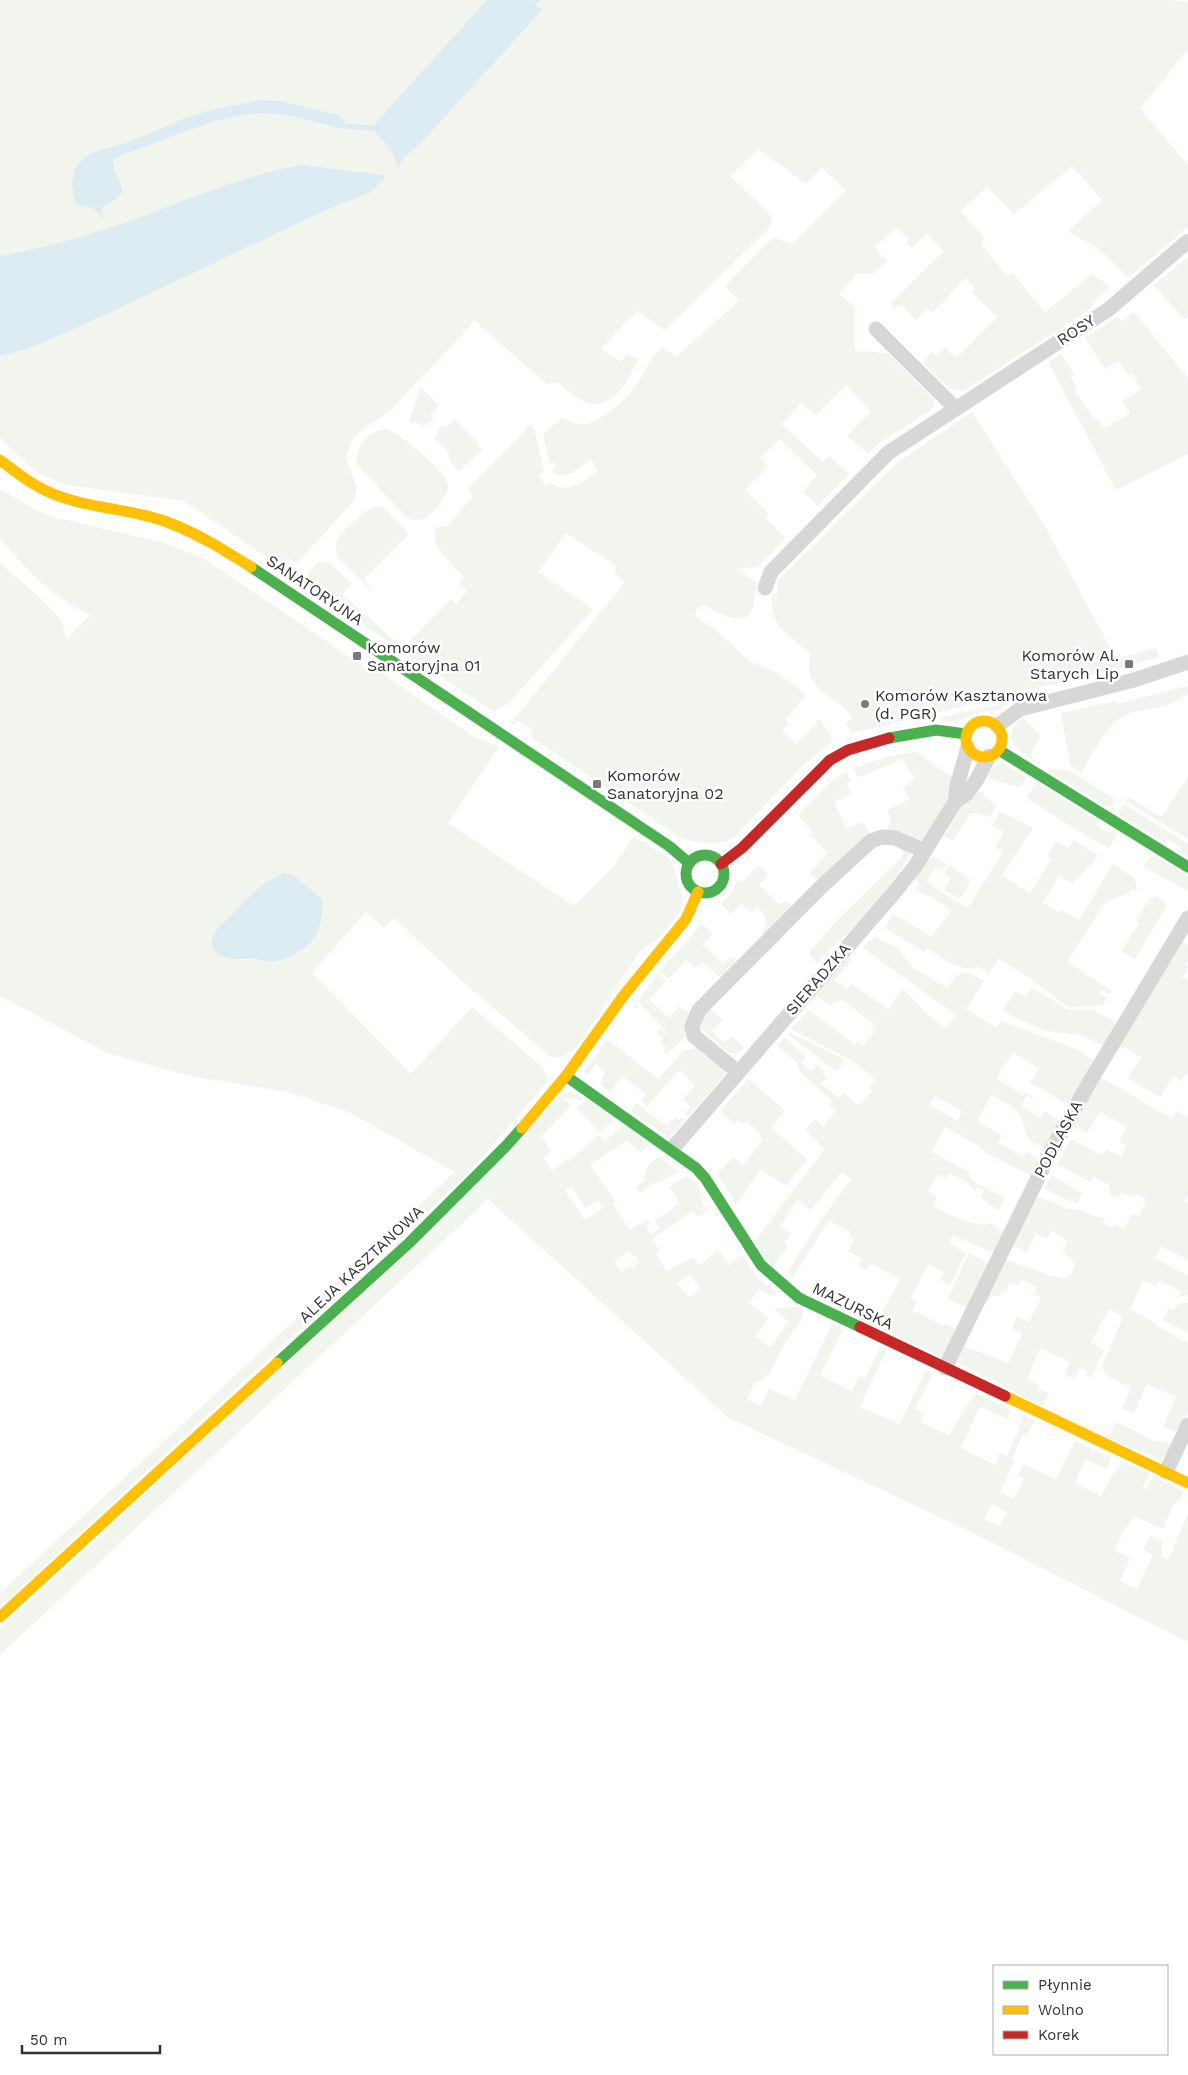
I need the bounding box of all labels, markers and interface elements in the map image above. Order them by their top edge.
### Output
street label: ROSY [1053,311,1099,349]
street label: SANATORYJNA [263,551,367,630]
place label: Komorów Sanatoryjna 01 [367,638,480,675]
place label: Komorów Al. Starych Lip [1022,646,1119,683]
marker: Komorów Sanatoryjna 01 [351,650,363,662]
marker: Komorów Al. Starych Lip [1123,658,1135,670]
place label: Komorów Kasztanowa (d. PGR) [875,686,1047,723]
marker: Komorów Kasztanowa (d. PGR) [859,698,871,710]
place label: Komorów Sanatoryjna 02 [607,766,723,803]
marker: Komorów Sanatoryjna 02 [591,778,603,790]
street label: SIERADZKA [782,939,855,1019]
street label: PODLASKA [1030,1097,1086,1181]
street label: ALEJA KASZTANOWA [295,1201,427,1327]
street label: MAZURSKA [809,1278,897,1334]
legend [993,1965,1168,2055]
text: Płynnie [1038,1976,1092,1994]
text: Wolno [1038,2001,1084,2019]
scale bar [22,2022,160,2054]
text: Korek [1038,2026,1080,2044]
text: 50 m [30,2031,67,2049]

